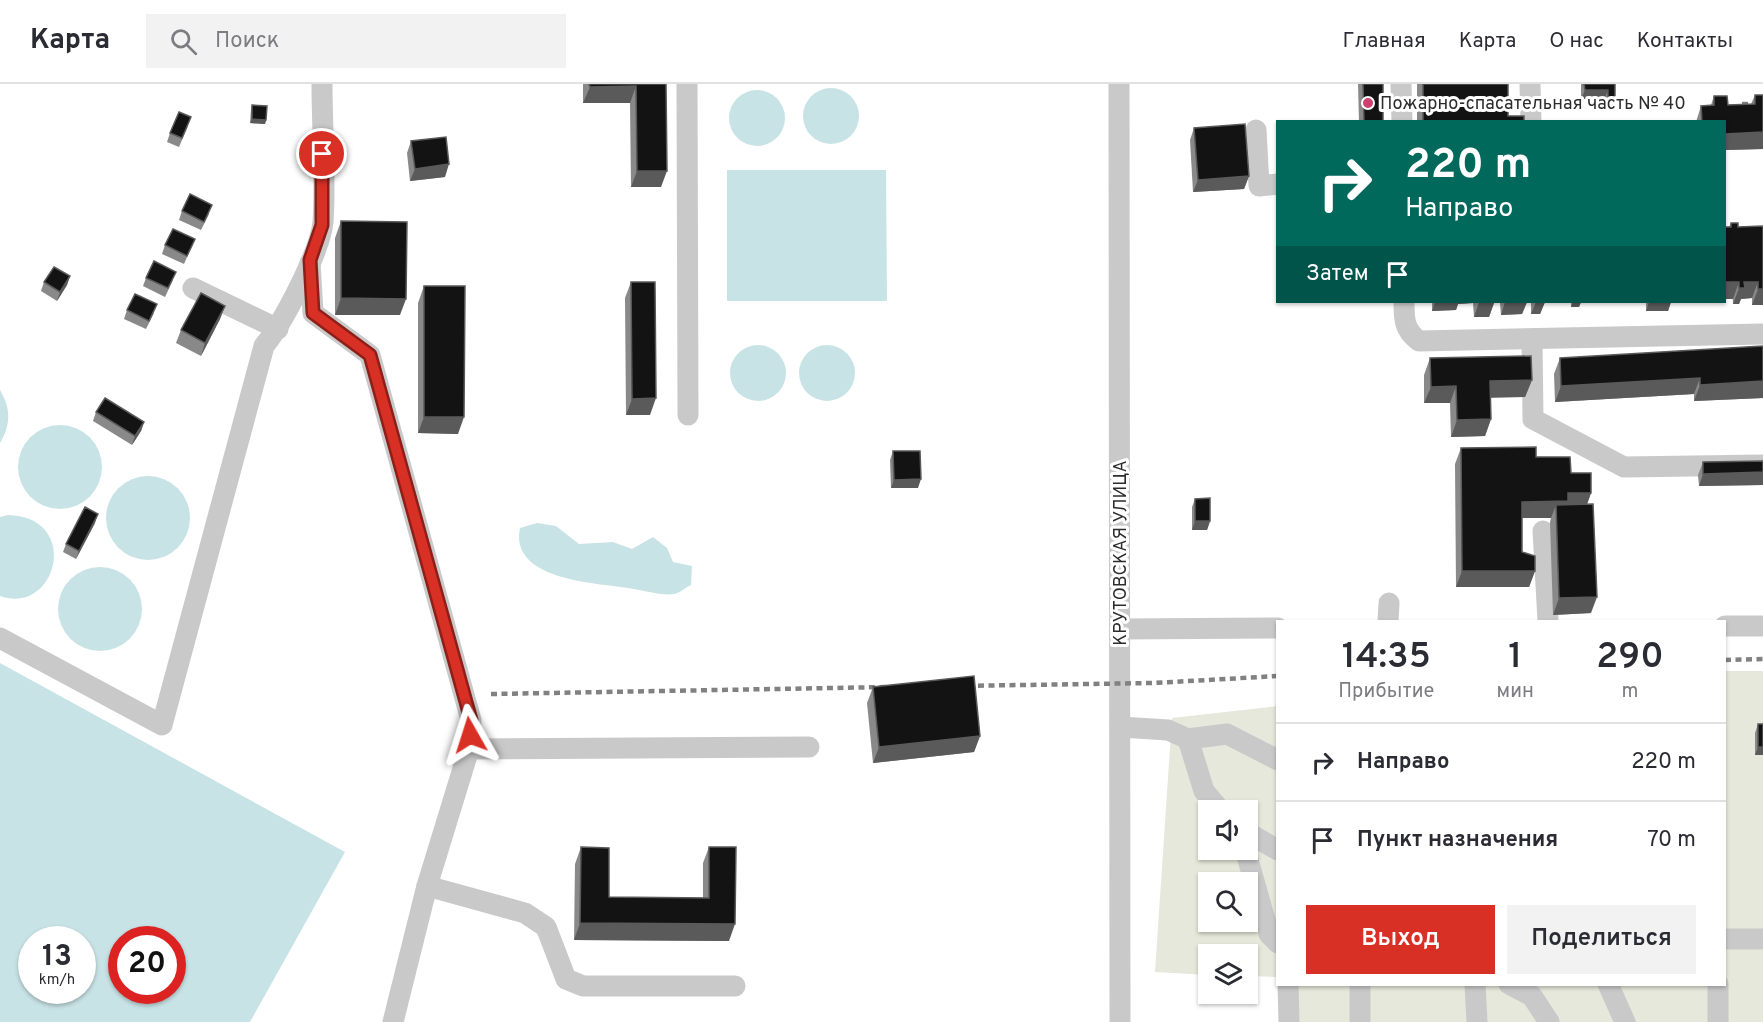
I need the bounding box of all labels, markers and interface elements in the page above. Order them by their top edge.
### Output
search box [146,14,566,68]
text: Карта [30,23,110,59]
icon: search [167,25,200,58]
text: Поиск [215,28,279,55]
text: Главная [1342,28,1426,55]
text: Карта [1459,28,1516,55]
text: О нас [1549,28,1604,55]
text: Контакты [1637,28,1733,55]
place label: Пожарно-спасательная часть № 40 [1380,93,1686,116]
marker: Пожарно-спасательная часть № 40 [1361,96,1375,110]
pin [296,128,347,179]
icon: arrive [305,137,338,170]
text: 220 m [1405,140,1531,193]
icon: right [1306,144,1384,222]
text: Направо [1405,192,1513,226]
icon: arrive [1381,258,1414,291]
text: Затем [1306,261,1369,288]
street label: КРУТОВСКАЯ УЛИЦА [1110,460,1133,646]
text: 14:35 [1342,635,1431,681]
text: 1 [1508,635,1522,681]
text: 290 [1596,635,1664,681]
text: Прибытие [1338,679,1434,705]
text: мин [1497,679,1534,705]
text: m [1621,679,1638,705]
position arrow [438,703,502,767]
icon: right [1306,746,1339,779]
text: Направо [1357,749,1449,776]
text: 220 m [1631,749,1696,776]
map controls [1198,800,1258,1004]
button: sound [1198,800,1258,860]
icon: arrive [1306,824,1339,857]
text: Пункт назначения [1357,827,1558,854]
text: 70 m [1647,827,1696,854]
button: search [1198,872,1258,932]
button: Выход [1306,905,1495,974]
button: Поделиться [1507,905,1696,974]
speed limit sign: 20 [108,926,186,1004]
text: 13 [42,939,72,976]
button: layers [1198,944,1258,1004]
text: km/h [39,971,75,990]

